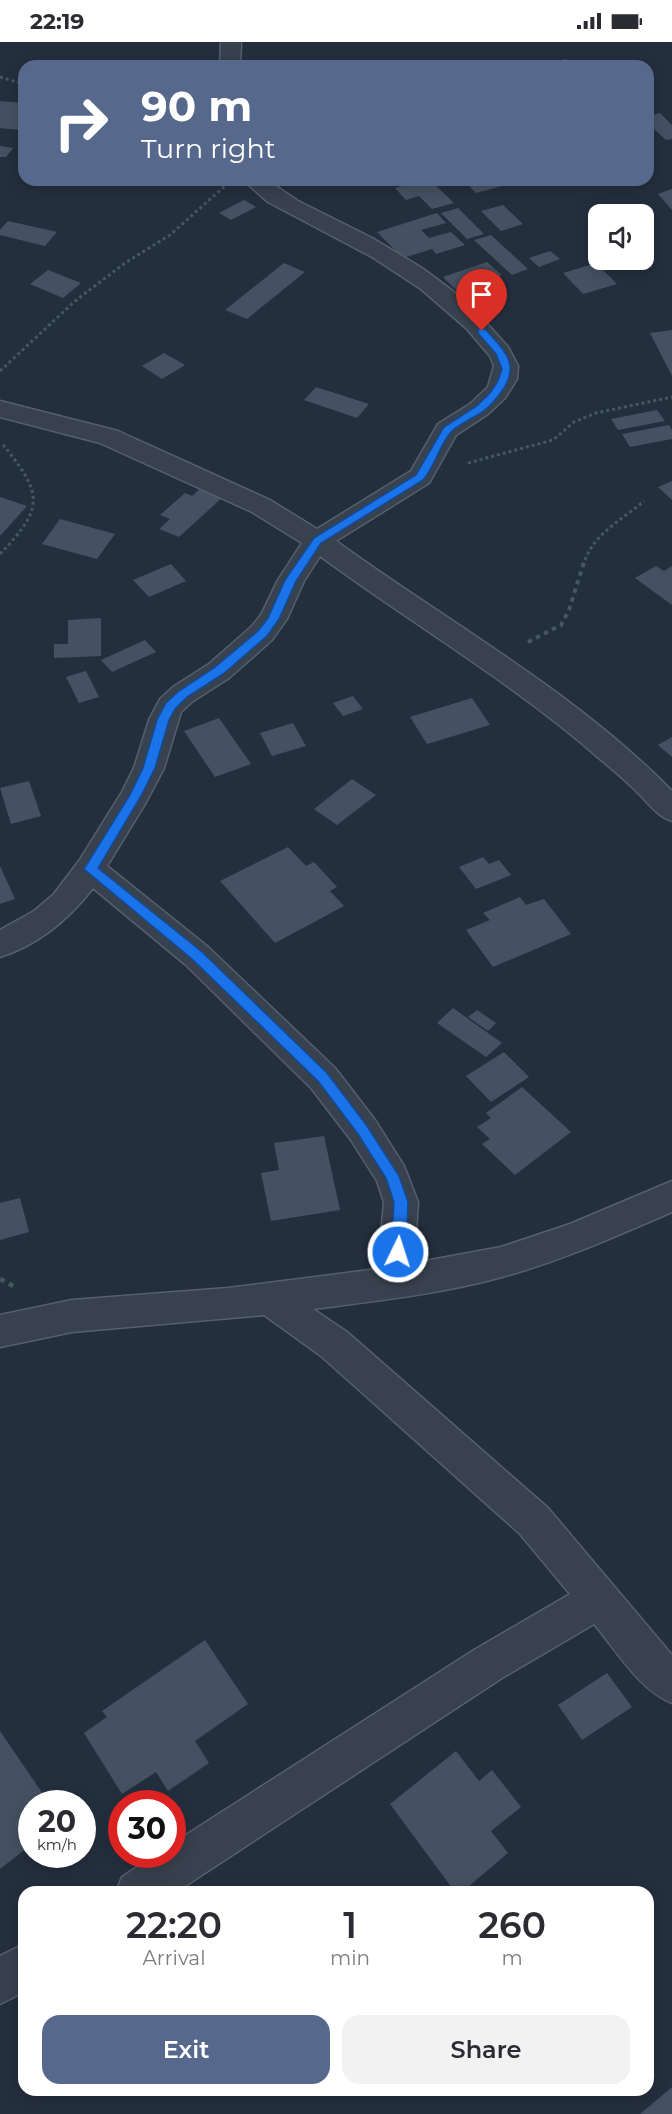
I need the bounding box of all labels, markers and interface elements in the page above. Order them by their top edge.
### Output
text: 22:19 [30,8,84,35]
text: 90 m [141,80,252,132]
icon: right [42,84,120,162]
text: Turn right [141,132,276,165]
map controls [588,204,654,270]
button: sound [588,204,654,270]
pin [456,269,507,331]
icon: arrive [465,278,498,311]
position arrow [366,1220,430,1284]
speed limit sign: 30 [108,1790,186,1868]
text: 20 [38,1803,76,1840]
text: km/h [37,1835,77,1854]
text: 22:20 [126,1903,222,1947]
text: 1 [343,1903,357,1947]
text: 260 [478,1903,546,1947]
text: Arrival [142,1946,206,1970]
text: min [330,1946,370,1970]
text: m [501,1946,523,1970]
button: Exit [42,2015,330,2084]
button: Share [342,2015,630,2084]

